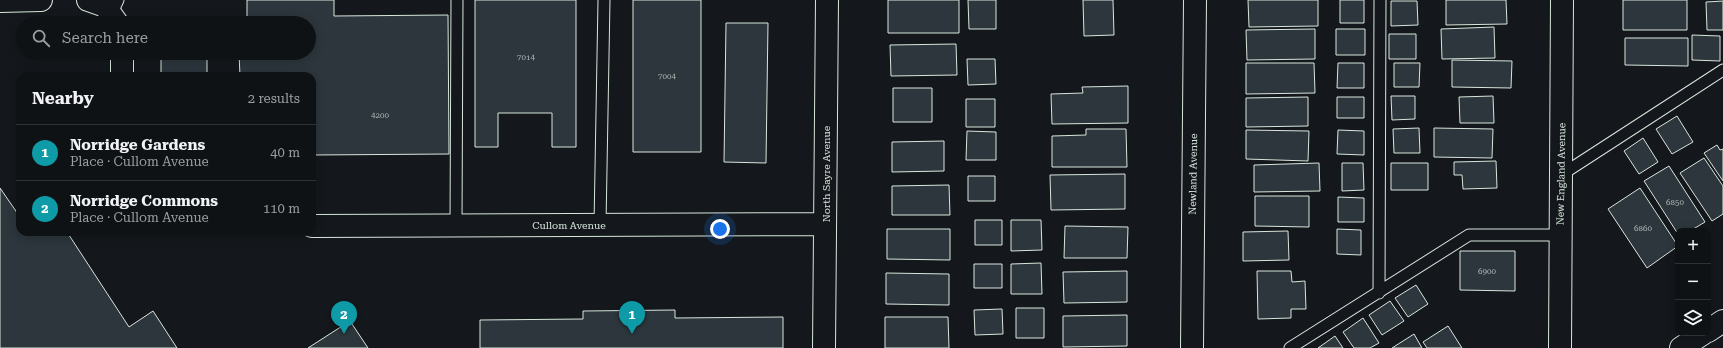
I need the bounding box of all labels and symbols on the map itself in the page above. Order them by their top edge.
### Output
house number: 7014 [517,53,535,62]
house number: 7004 [658,72,676,81]
house number: 4200 [371,111,389,120]
street label: New England Avenue [1555,122,1567,225]
street label: North Sayre Avenue [821,125,832,222]
street label: Newland Avenue [1187,133,1199,215]
house number: 6850 [1666,198,1684,207]
your location [710,219,730,239]
street label: Cullom Avenue [532,220,606,231]
house number: 6860 [1634,224,1652,233]
house number: 6900 [1478,267,1496,276]
pin: 2 [331,301,357,334]
pin: 1 [619,301,645,334]

